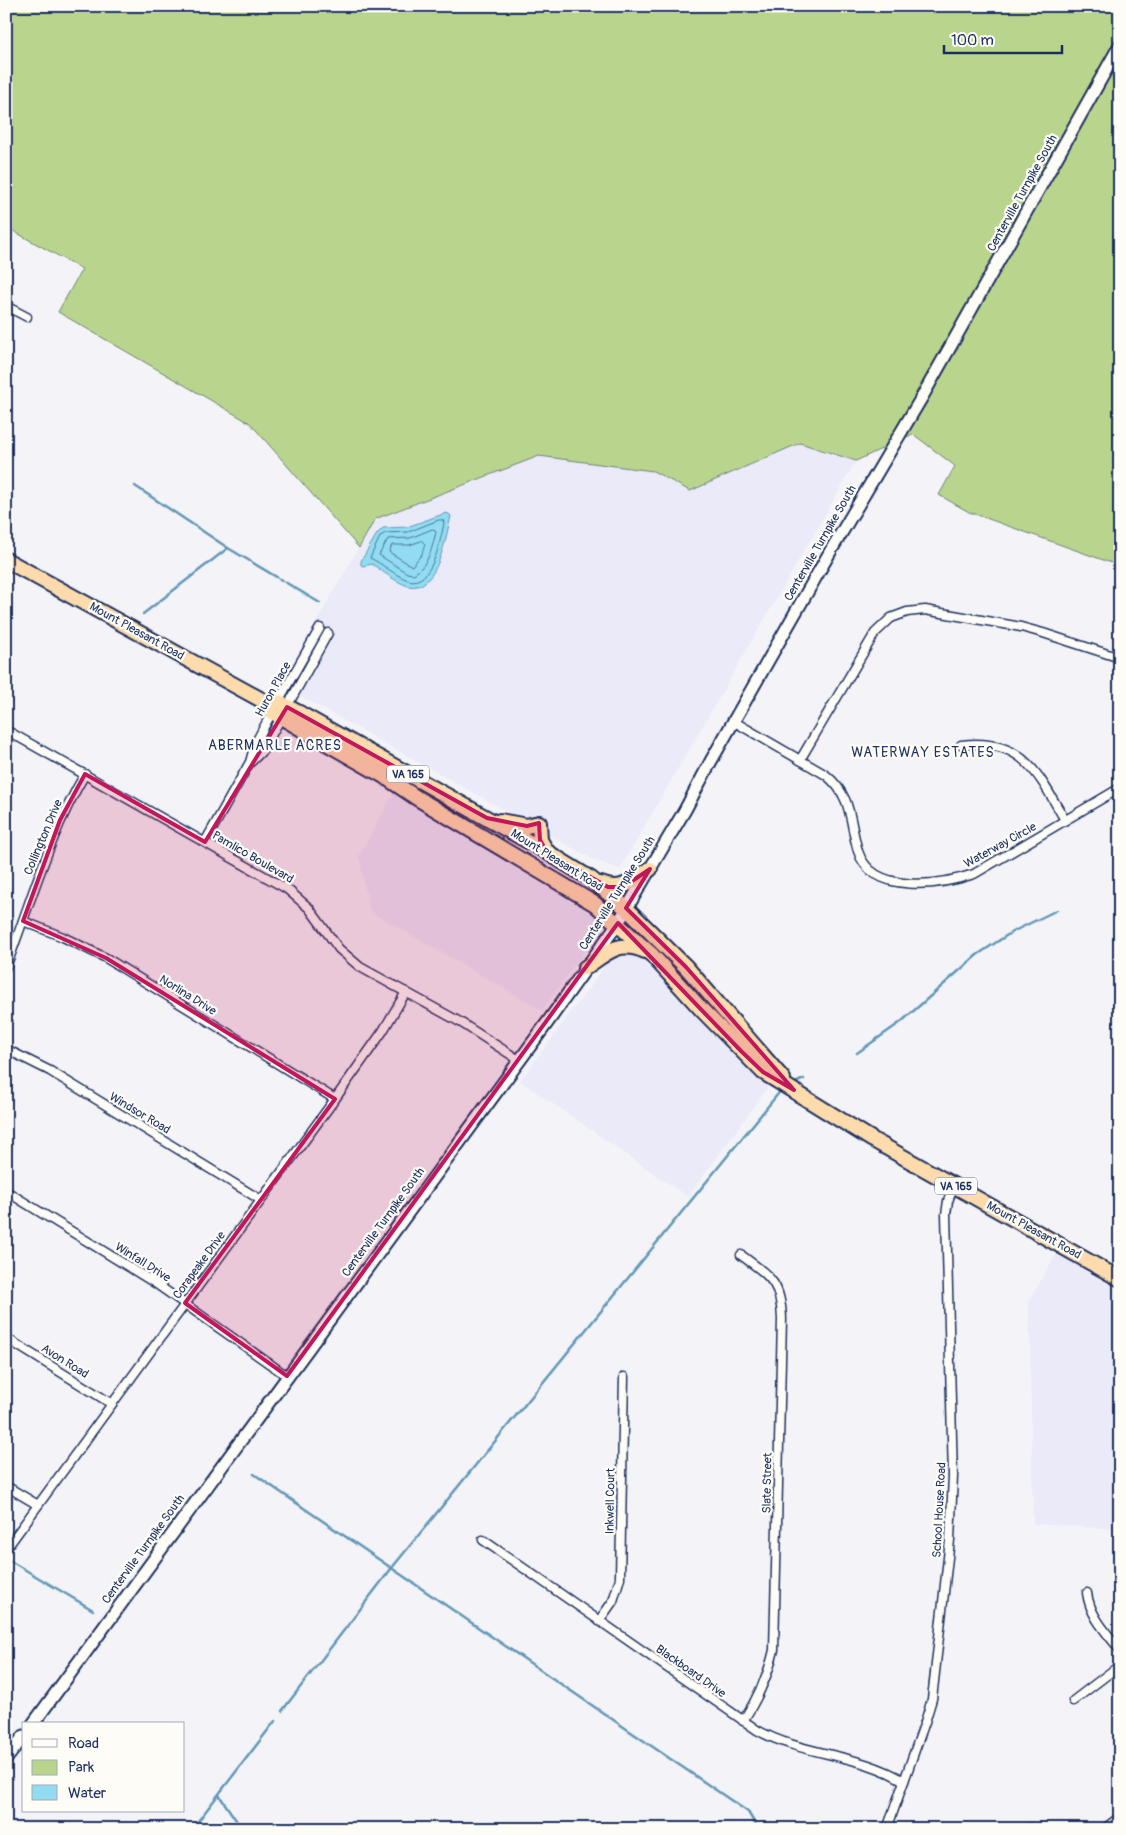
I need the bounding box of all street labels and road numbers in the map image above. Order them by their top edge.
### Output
street label: Centerville Turnpike South [984,132,1061,254]
street label: Centerville Turnpike South [781,482,860,604]
street label: Mount Pleasant Road [87,599,187,664]
street label: Huron Place [252,659,295,719]
road number: VA 165 [387,766,429,782]
street label: Collington Drive [21,797,66,877]
street label: Waterway Circle [961,819,1039,872]
street label: Mount Pleasant Road [508,826,606,895]
street label: Pamlico Boulevard [209,828,296,887]
street label: Centerville Turnpike South [576,833,659,953]
street label: Norlina Drive [156,972,219,1019]
street label: Windsor Road [107,1089,173,1138]
street label: Centerville Turnpike South [339,1165,428,1280]
road number: VA 165 [935,1178,977,1194]
street label: Mount Pleasant Road [984,1198,1084,1263]
street label: Corapeake Drive [170,1228,229,1302]
street label: Winfall Drive [112,1239,173,1286]
street label: Avon Road [38,1341,91,1382]
street label: Slate Street [759,1452,776,1514]
street label: School House Road [930,1462,950,1558]
street label: Inkwell Court [602,1467,619,1534]
street label: Centerville Turnpike South [99,1492,188,1607]
street label: Blackboard Drive [653,1642,729,1701]

